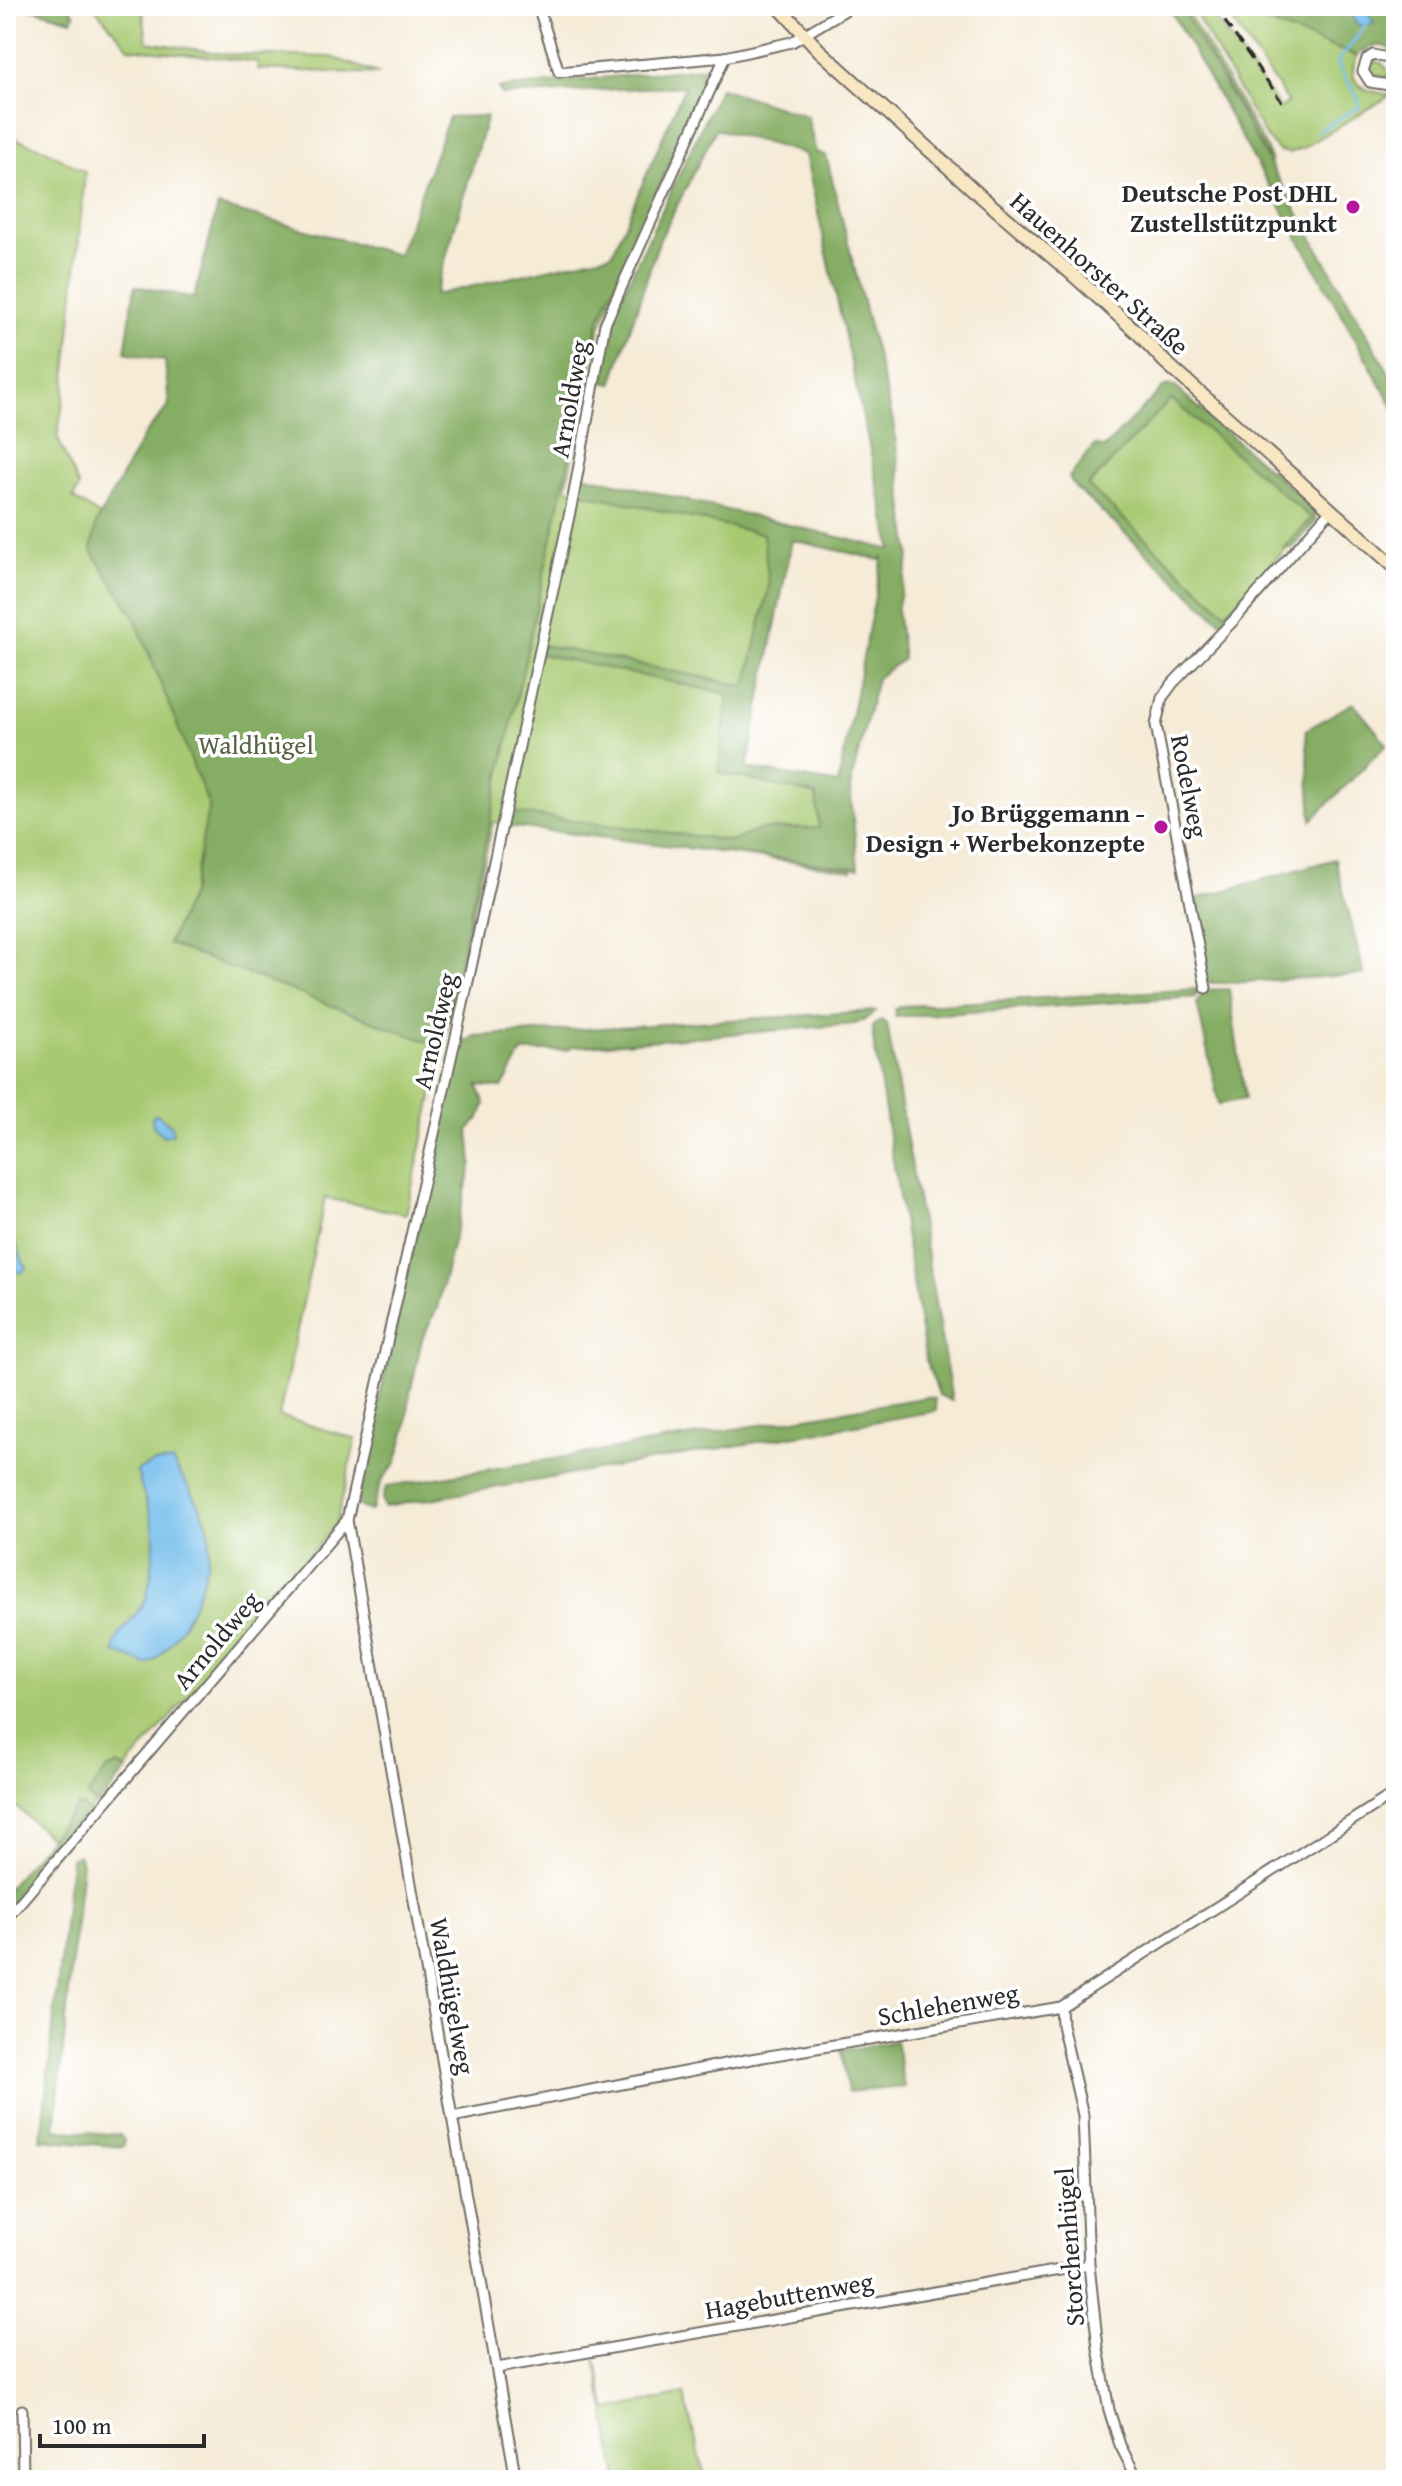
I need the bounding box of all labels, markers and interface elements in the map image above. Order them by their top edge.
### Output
place label: Deutsche Post DHL Zustellstützpunkt [1122,173,1337,242]
street label: Hauenhorster Straße [1002,182,1198,364]
marker: Deutsche Post DHL Zustellstützpunkt [1344,198,1362,216]
street label: Arnoldweg [539,337,599,461]
park label: Waldhügel [198,725,314,764]
street label: Rodelweg [1161,731,1219,841]
place label: Jo Brüggemann - Design + Werbekonzepte [866,793,1145,862]
marker: Jo Brüggemann - Design + Werbekonzepte [1152,818,1170,836]
street label: Arnoldweg [402,969,466,1093]
street label: Arnoldweg [163,1582,269,1698]
street label: Waldhügelweg [420,1914,486,2078]
street label: Schlehenweg [874,1972,1022,2036]
street label: Storchenhügel [1044,2166,1094,2328]
street label: Hagebuttenweg [702,2261,876,2329]
scale bar [40,2398,204,2448]
text: 100 m [52,2408,112,2443]

